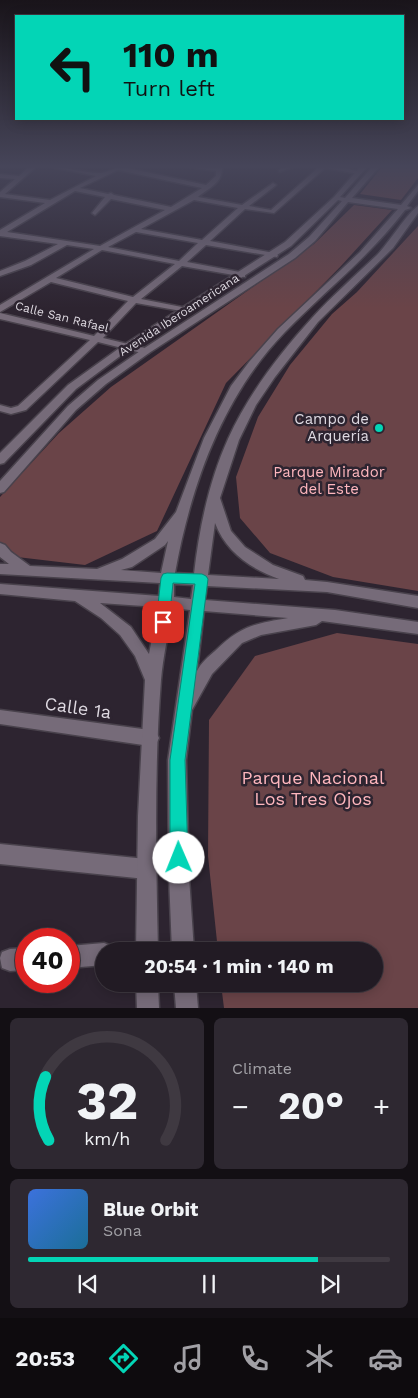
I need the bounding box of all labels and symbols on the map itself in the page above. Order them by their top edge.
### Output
street label: Avenida Iberoamericana [116,271,242,359]
street label: Calle San Rafael [14,299,110,335]
place label: Campo de Arquería [294,410,370,445]
marker: Campo de Arquería [373,422,385,434]
park label: Parque Mirador del Este [273,463,385,498]
pin [142,601,184,643]
street label: Calle 1a [43,692,113,723]
park label: Parque Nacional Los Tres Ojos [242,767,385,809]
position arrow [152,831,204,883]
speed limit sign: 40 [15,928,80,993]

